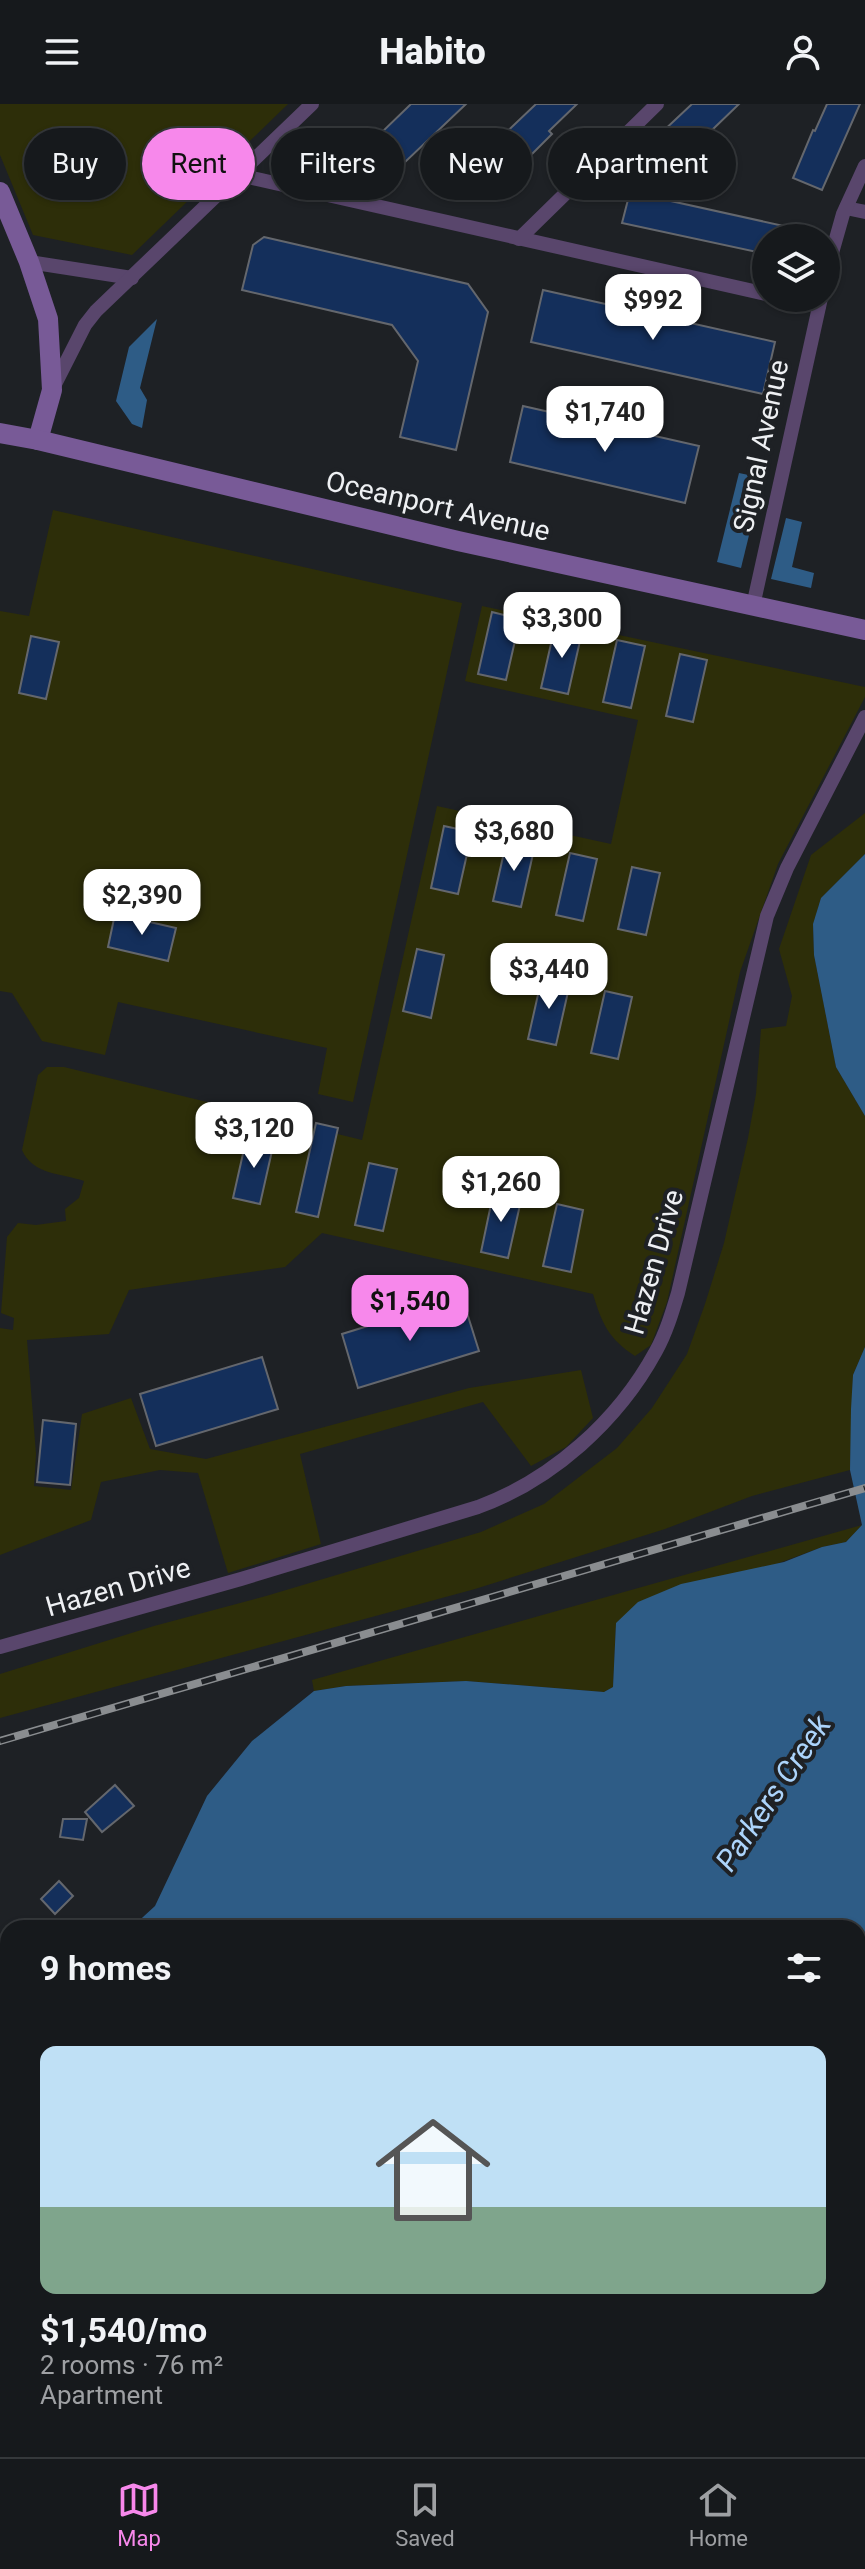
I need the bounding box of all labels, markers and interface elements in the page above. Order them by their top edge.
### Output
icon: menu [40,30,84,74]
icon: person [781,30,825,74]
text: Habito [379,31,486,73]
chip: Buy [24,128,126,200]
chip: Rent [142,128,255,200]
chip: Filters [271,128,404,200]
chip: New [420,128,532,200]
chip: Apartment [548,128,736,200]
map controls [752,224,840,312]
button: layers [752,224,840,312]
pin: $992 [606,274,700,342]
text: $992 [623,285,683,315]
street label: Signal Avenue [727,357,795,535]
pin: $1,740 [540,386,670,454]
text: $1,740 [565,397,645,427]
street label: Oceanport Avenue [323,464,553,548]
pin: $3,300 [497,592,627,660]
text: $3,300 [522,603,602,633]
pin: $3,680 [449,805,579,873]
text: $3,680 [474,816,554,846]
pin: $2,390 [77,869,207,937]
text: $2,390 [102,880,182,910]
pin: $3,440 [484,943,614,1011]
text: $3,440 [509,954,589,984]
pin: $3,120 [189,1102,319,1170]
text: $3,120 [214,1113,294,1143]
pin: $1,260 [436,1156,566,1224]
text: $1,260 [461,1167,541,1197]
street label: Hazen Drive [618,1186,690,1338]
pin: $1,540 [345,1275,475,1343]
text: $1,540 [370,1286,450,1316]
street label: Hazen Drive [42,1551,194,1623]
water label: Parkers Creek [708,1708,839,1877]
icon: filters [782,1946,826,1990]
text: 9 homes [40,1948,171,1988]
icon: home [361,2098,505,2242]
text: $1,540/mo [40,2310,207,2350]
text: 2 rooms · 76 m² [40,2350,223,2380]
text: Apartment [40,2380,163,2410]
tab: Map [117,2478,161,2551]
tab: Saved [395,2478,455,2551]
tab: Home [689,2478,748,2551]

